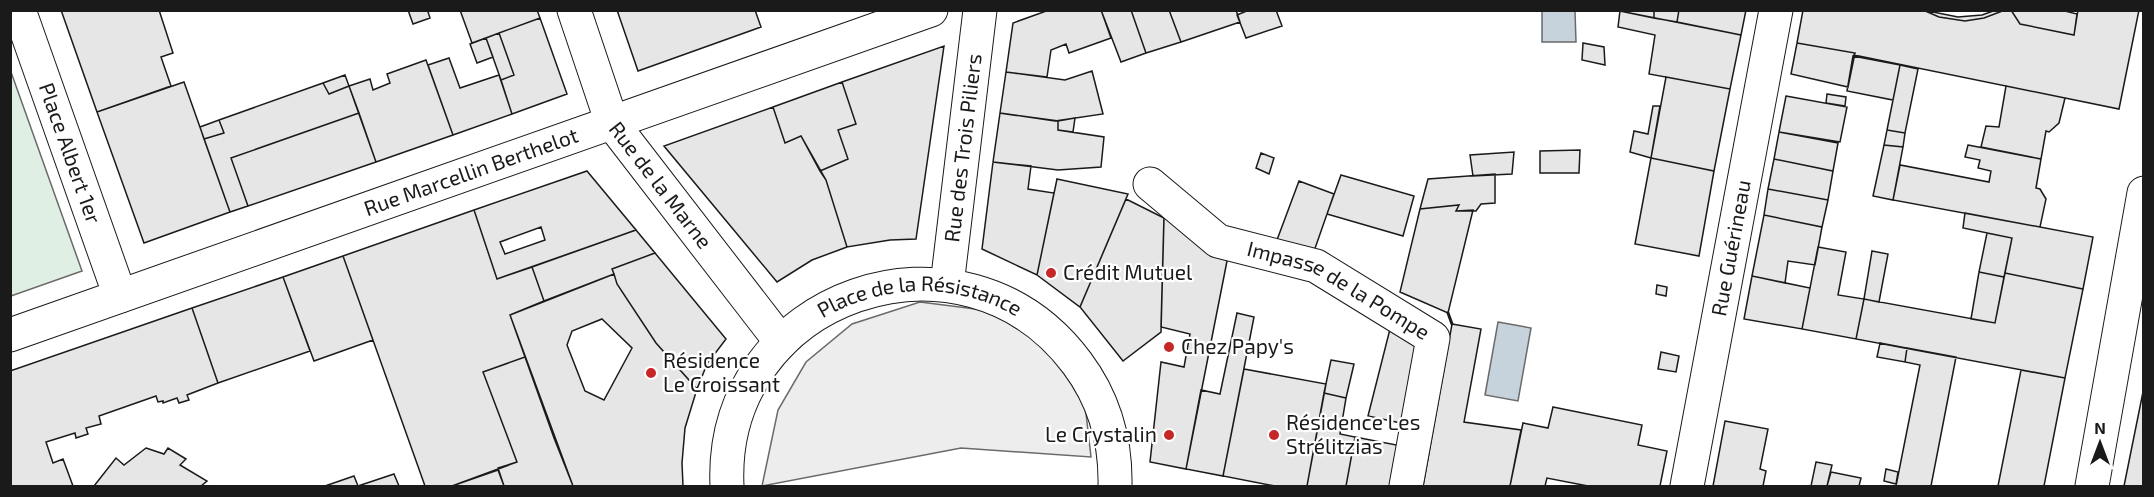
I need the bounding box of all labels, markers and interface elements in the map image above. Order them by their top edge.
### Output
street label: Rue des Trois Piliers [938,52,986,243]
street label: Place Albert 1er [35,79,108,227]
street label: Rue de la Marne [605,116,718,253]
street label: Rue Marcellin Berthelot [360,122,581,220]
street label: Rue Guérineau [1705,178,1755,318]
street label: Impasse de la Pompe [1245,235,1435,344]
place label: Crédit Mutuel [1063,259,1193,284]
marker: Crédit Mutuel [1044,266,1058,280]
text: Place de la Résistance [812,270,1027,322]
street label: Place de la Résistance [816,304,1026,330]
place label: Chez Papy's [1181,333,1294,358]
marker: Chez Papy's [1162,340,1176,354]
place label: Résidence Le Croissant [663,347,780,396]
marker: Résidence Le Croissant [644,366,658,380]
place label: Résidence Les Strélitzias [1286,409,1420,458]
north arrow [2070,413,2130,473]
text: N [2094,418,2106,437]
place label: Le Crystalin [1045,421,1157,446]
marker: Le Crystalin [1162,428,1176,442]
marker: Résidence Les Strélitzias [1267,428,1281,442]

